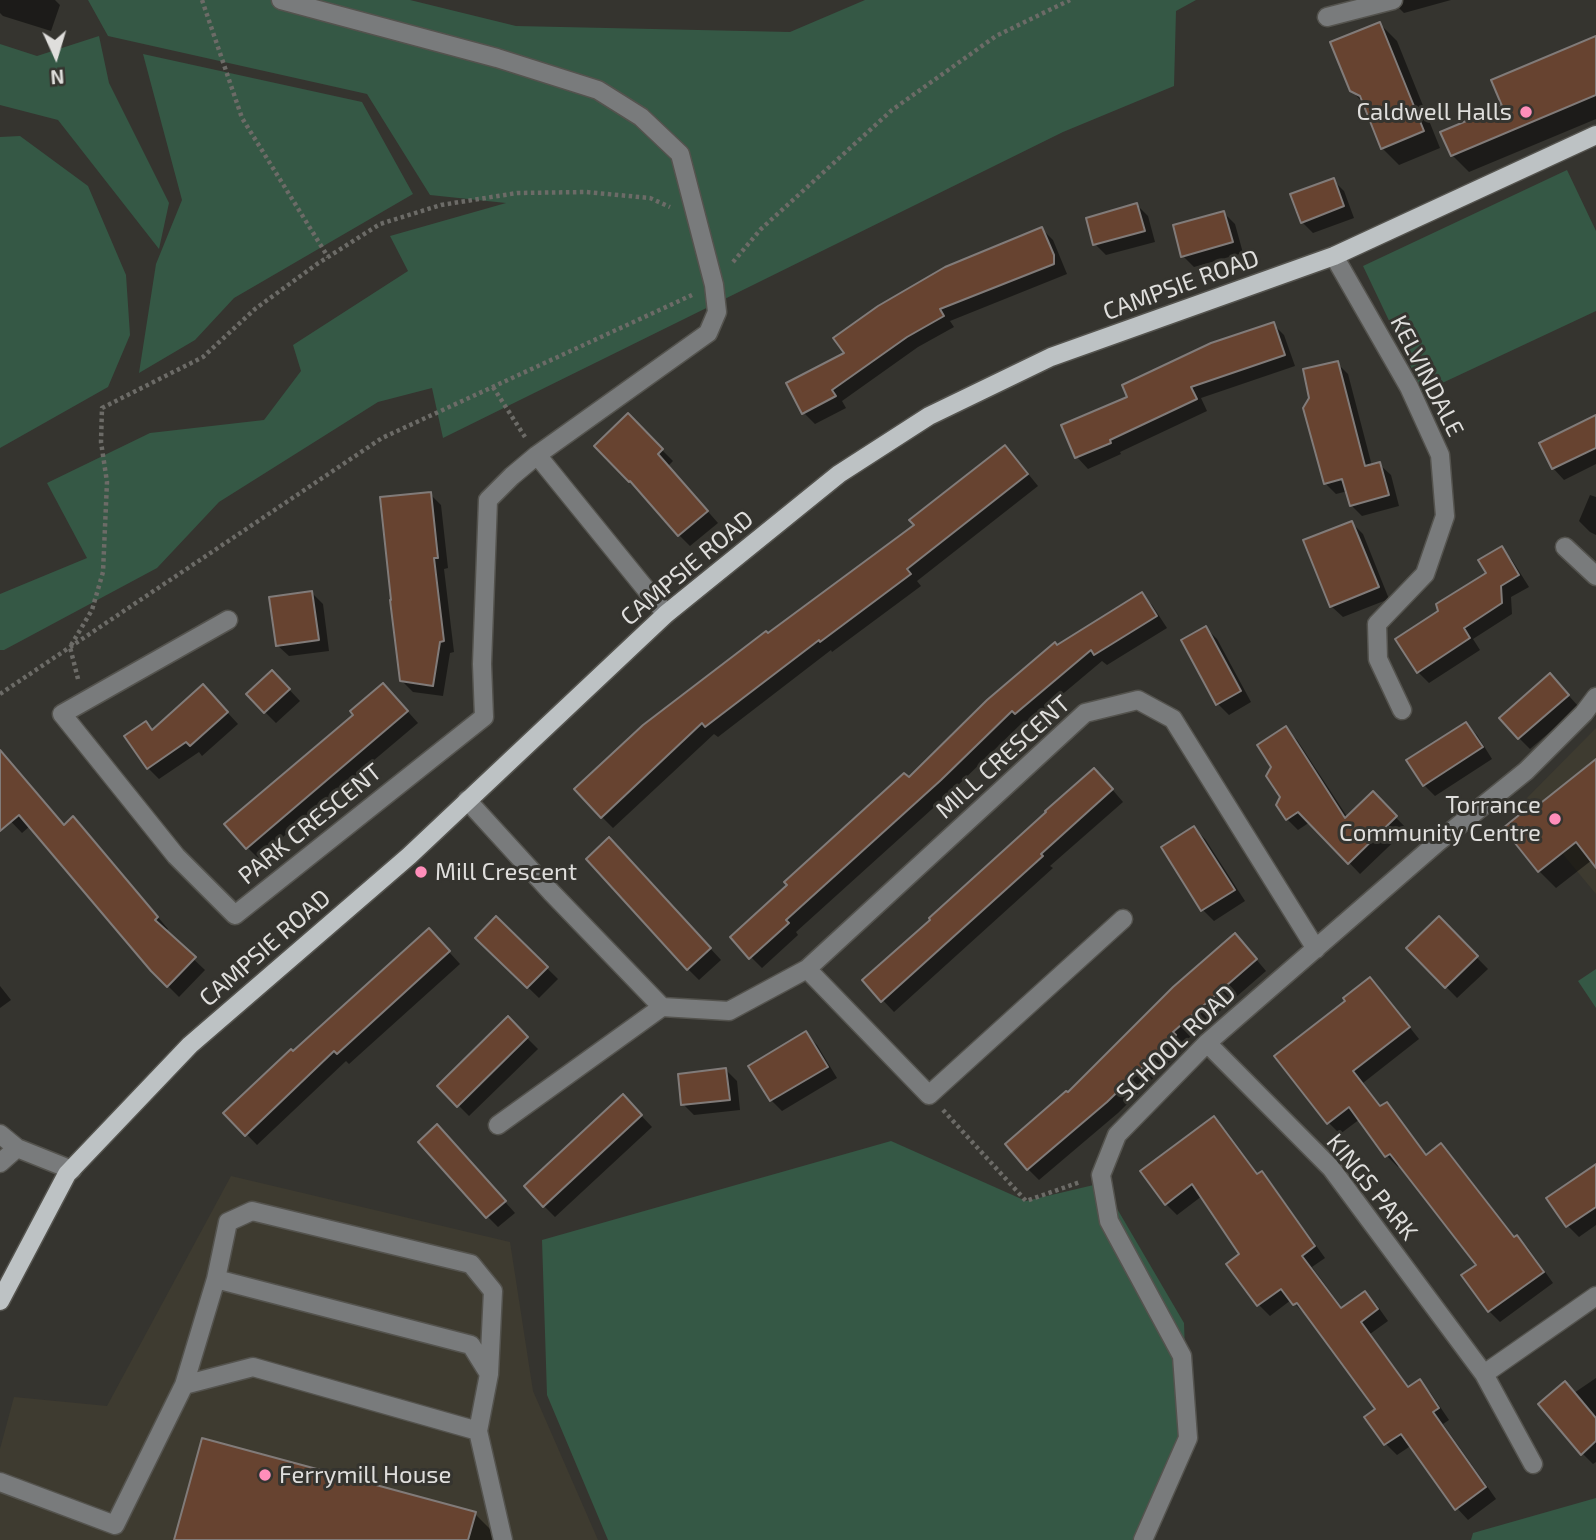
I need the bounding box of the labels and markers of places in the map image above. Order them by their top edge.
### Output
place label: Caldwell Halls [1356,98,1512,126]
marker: Caldwell Halls [1518,104,1534,120]
place label: Torrance Community Centre [1339,791,1541,847]
marker: Torrance Community Centre [1547,811,1563,827]
place label: Mill Crescent [435,858,577,886]
marker: Mill Crescent [413,864,429,880]
place label: Ferrymill House [279,1461,451,1489]
marker: Ferrymill House [257,1467,273,1483]

